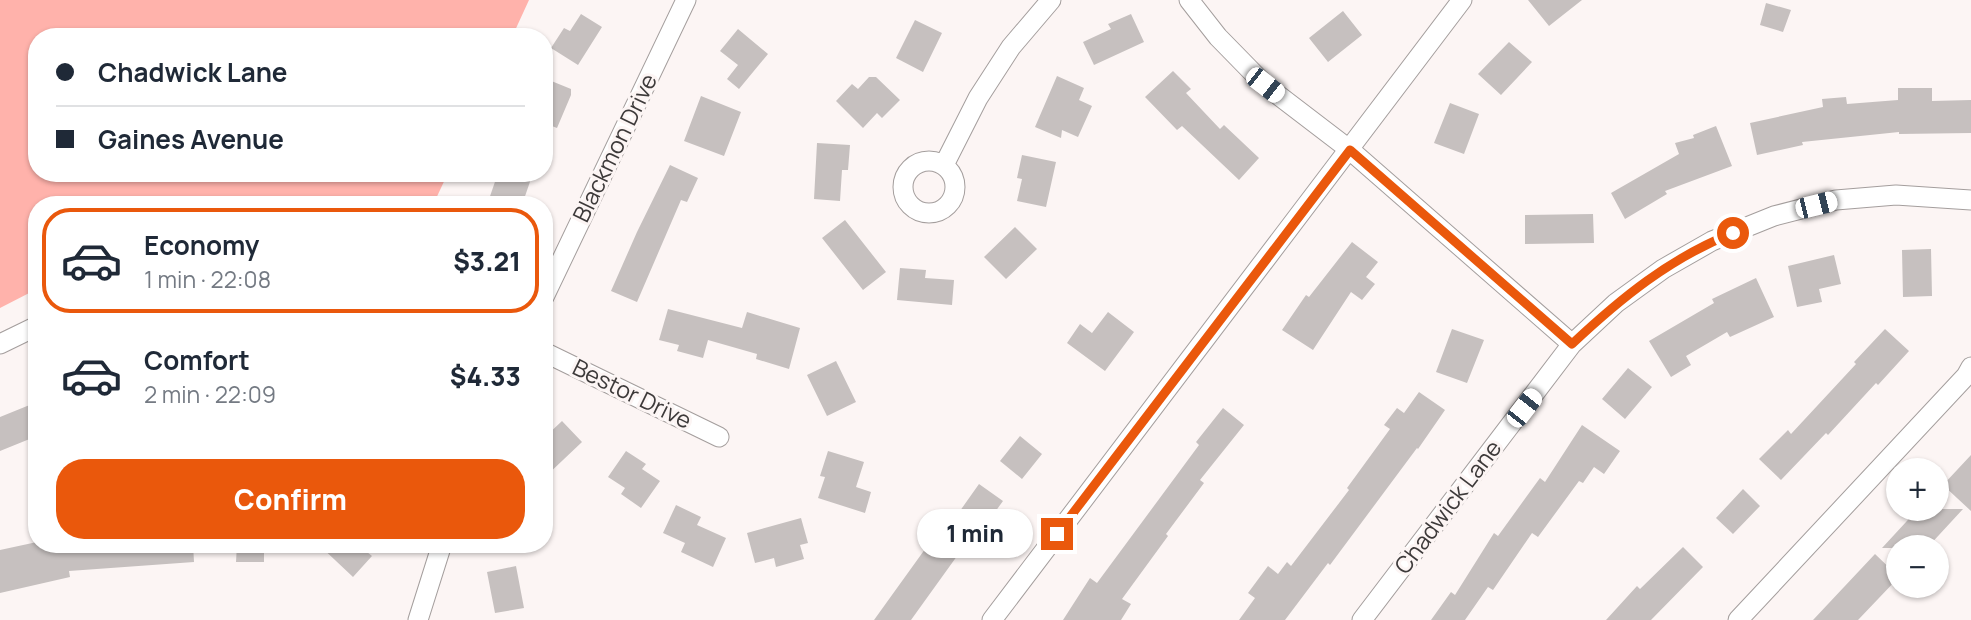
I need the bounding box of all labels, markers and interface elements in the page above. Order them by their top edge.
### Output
text: Chadwick Lane [98,54,287,90]
car [1242,64,1289,106]
street label: Blackmon Drive [564,68,664,227]
text: Gaines Avenue [98,121,284,157]
car [1794,190,1839,220]
route start [1717,217,1749,249]
text: Economy [144,227,259,263]
icon: car [60,229,123,292]
text: $3.21 [453,243,521,279]
text: 1 min · 22:08 [144,263,271,295]
text: Comfort [144,342,250,378]
icon: car [60,344,123,407]
street label: Bestor Drive [568,351,697,436]
text: $4.33 [450,358,521,394]
text: 2 min · 22:09 [144,378,276,410]
car [1503,385,1546,431]
street label: Chadwick Lane [1386,433,1508,580]
map controls [1886,458,1949,598]
button: + [1886,458,1949,521]
button: Confirm [56,459,525,539]
callout: 1 min [917,510,1032,558]
text: 1 min [946,517,1004,549]
route end [1041,518,1073,550]
button: − [1886,535,1949,598]

